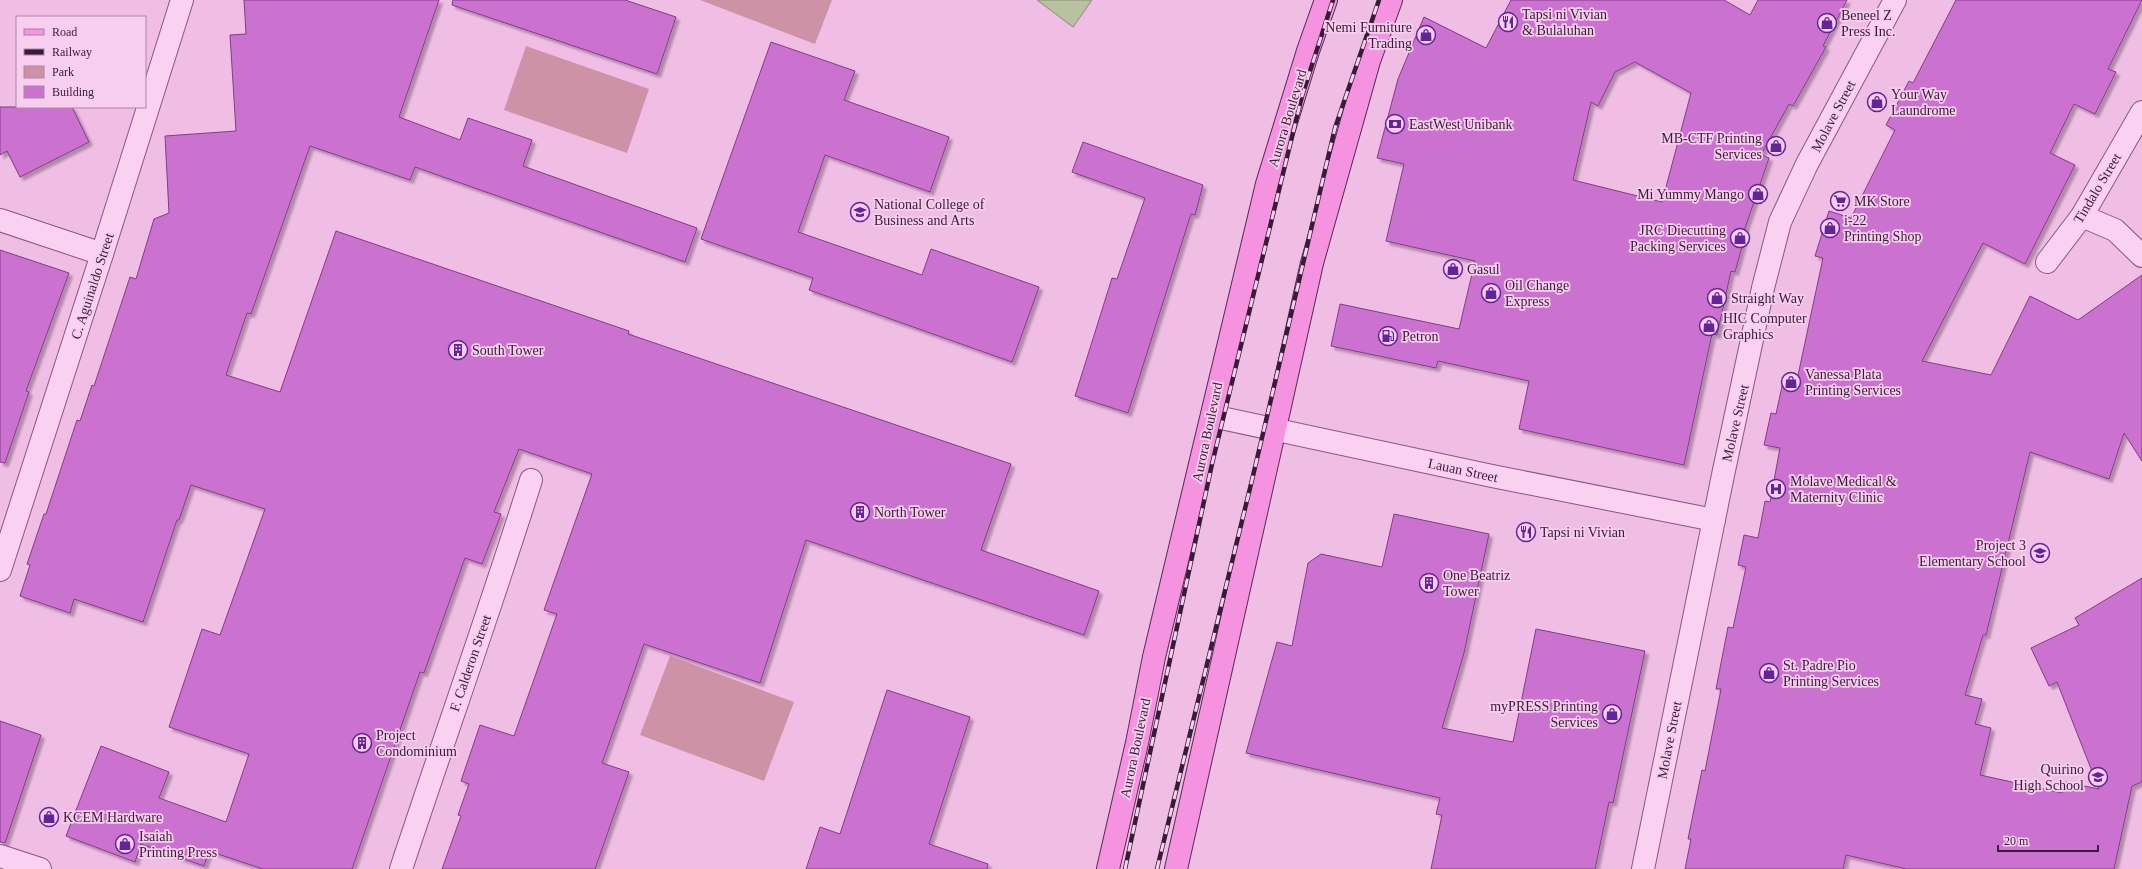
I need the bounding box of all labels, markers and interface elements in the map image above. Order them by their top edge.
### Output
place label: Tapsi ni Vivian & Bulaluhan [1522,7,1607,38]
place label: Beneel Z Press Inc. [1841,8,1895,39]
restaurant icon: Tapsi ni Vivian & Bulaluhan [1497,11,1519,33]
shop icon: Beneel Z Press Inc. [1816,12,1838,34]
legend [16,16,146,108]
place label: Nemi Furniture Trading [1325,20,1412,51]
shop icon: Nemi Furniture Trading [1415,24,1437,46]
text: Road [52,25,77,39]
text: Railway [52,45,92,59]
text: Park [52,65,74,79]
street label: Aurora Boulevard [1265,67,1309,169]
street label: Molave Street [1808,78,1859,155]
text: Building [52,85,94,99]
place label: Your Way Laundrome [1891,87,1956,118]
shop icon: Your Way Laundrome [1866,91,1888,113]
bank icon: EastWest Unibank [1384,113,1406,135]
place label: EastWest Unibank [1409,117,1512,132]
place label: MB-CTF Printing Services [1661,131,1762,162]
shop icon: MB-CTF Printing Services [1765,135,1787,157]
street label: Tindalo Street [2071,150,2124,226]
shop icon: Mi Yummy Mango [1747,183,1769,205]
place label: Mi Yummy Mango [1637,187,1744,202]
supermarket icon: MK Store [1829,190,1851,212]
place label: MK Store [1854,194,1910,209]
place label: National College of Business and Arts [874,197,985,228]
school or university icon: National College of Business and Arts [849,201,871,223]
place label: i-22 Printing Shop [1844,213,1921,244]
shop icon: i-22 Printing Shop [1819,217,1841,239]
place label: JRC Diecutting Packing Services [1630,223,1726,254]
shop icon: JRC Diecutting Packing Services [1729,227,1751,249]
street label: C. Aguinaldo Street [68,231,117,341]
shop icon: Gasul [1442,258,1464,280]
place label: Gasul [1467,262,1500,277]
place label: Oil Change Express [1505,278,1569,309]
shop icon: Oil Change Express [1480,282,1502,304]
shop icon: Straight Way [1706,287,1728,309]
place label: Straight Way [1731,291,1804,306]
place label: HIC Computer Graphics [1723,311,1807,342]
shop icon: HIC Computer Graphics [1698,315,1720,337]
fuel station icon: Petron [1377,325,1399,347]
place label: Petron [1402,329,1439,344]
building icon: South Tower [447,339,469,361]
place label: South Tower [472,343,544,358]
place label: Vanessa Plata Printing Services [1805,367,1901,398]
shop icon: Vanessa Plata Printing Services [1780,371,1802,393]
street label: Aurora Boulevard [1190,381,1225,483]
street label: Molave Street [1719,383,1752,463]
street label: Lauan Street [1427,456,1499,485]
place label: Molave Medical & Maternity Clinic [1790,474,1897,505]
hospital icon: Molave Medical & Maternity Clinic [1765,478,1787,500]
building icon: North Tower [849,501,871,523]
place label: North Tower [874,505,946,520]
restaurant icon: Tapsi ni Vivian [1515,521,1537,543]
place label: Tapsi ni Vivian [1540,525,1625,540]
place label: Project 3 Elementary School [1919,538,2026,569]
school or university icon: Project 3 Elementary School [2029,542,2051,564]
place label: One Beatriz Tower [1443,568,1510,599]
building icon: One Beatriz Tower [1418,572,1440,594]
street label: F. Calderon Street [447,613,494,713]
place label: St. Padre Pio Printing Services [1783,658,1879,689]
shop icon: St. Padre Pio Printing Services [1758,662,1780,684]
street label: Aurora Boulevard [1118,697,1153,799]
place label: myPRESS Printing Services [1490,699,1598,730]
street label: Molave Street [1655,700,1684,780]
shop icon: myPRESS Printing Services [1601,703,1623,725]
place label: Project Condominium [376,728,457,759]
building icon: Project Condominium [351,732,373,754]
place label: Quirino High School [2014,762,2084,793]
school or university icon: Quirino High School [2087,766,2109,788]
shop icon: KCEM Hardware [38,806,60,828]
place label: KCEM Hardware [63,810,162,825]
scale bar [1998,827,2098,853]
place label: Isaiah Printing Press [139,829,217,860]
shop icon: Isaiah Printing Press [114,833,136,855]
text: 20 m [2004,834,2029,848]

